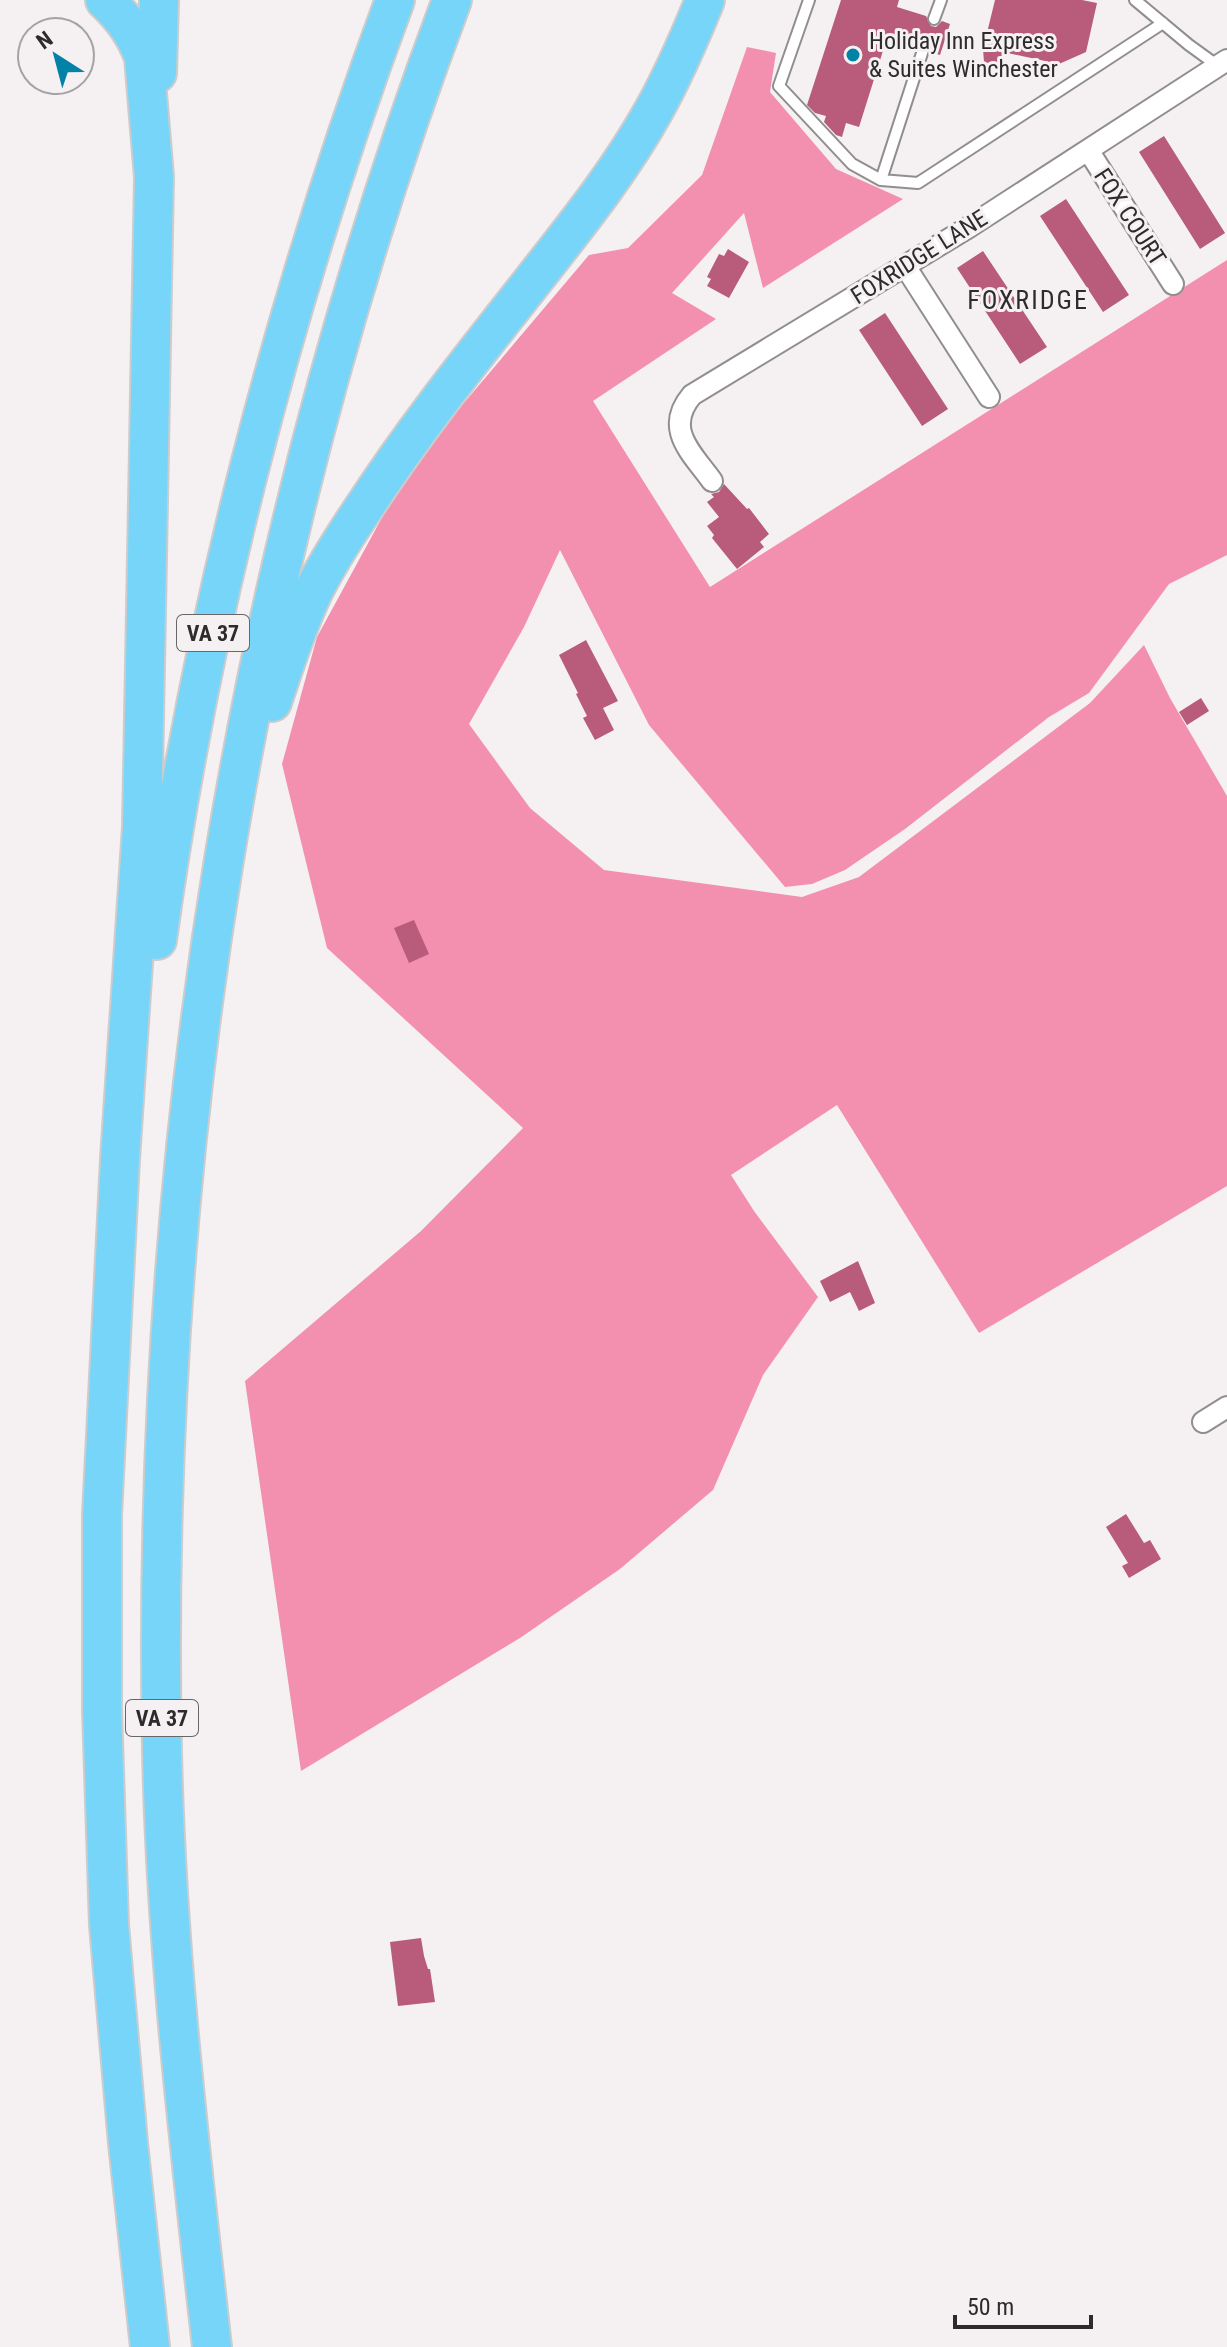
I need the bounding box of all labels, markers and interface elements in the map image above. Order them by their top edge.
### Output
north arrow [16,16,96,96]
text: N [32,26,57,54]
place label: Holiday Inn Express & Suites Winchester [869,27,1058,83]
marker: Holiday Inn Express & Suites Winchester [844,46,862,64]
street label: FOX COURT [1088,163,1172,271]
street label: FOXRIDGE LANE [846,204,992,310]
district label: FOXRIDGE [967,285,1089,315]
road number: VA 37 [177,615,249,651]
road number: VA 37 [126,1700,198,1736]
scale bar [955,2279,1091,2329]
text: 50 m [967,2293,1014,2321]

